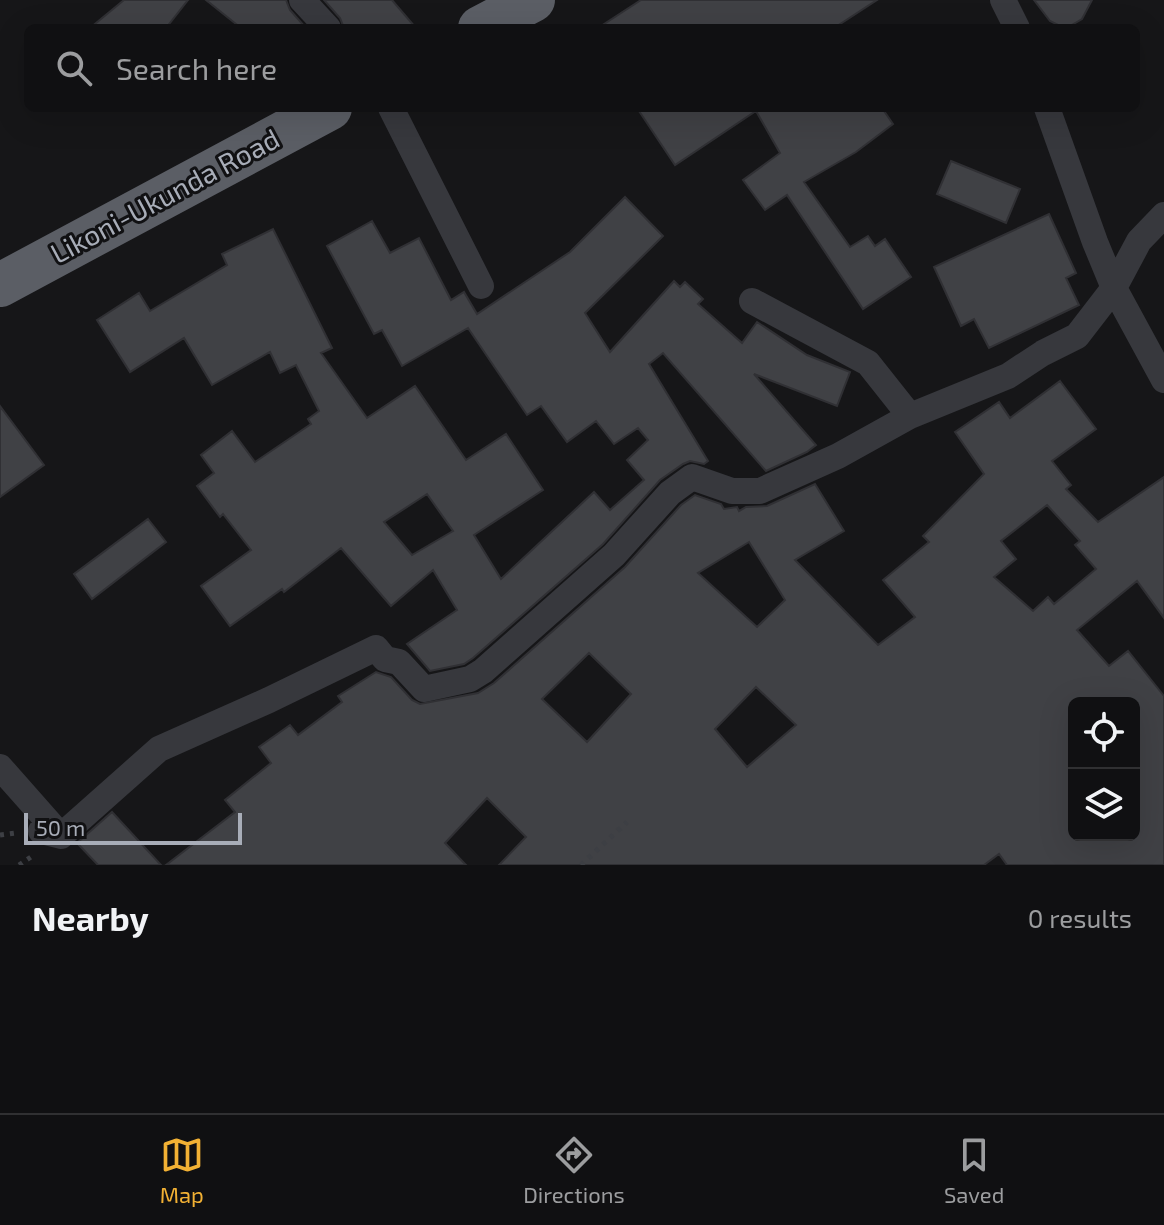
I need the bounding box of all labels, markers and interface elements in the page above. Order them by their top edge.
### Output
search box [24,24,1140,112]
icon: search [52,46,96,90]
text: Search here [116,50,277,86]
street label: Likoni-Ukunda Road [44,120,285,270]
map controls [1068,697,1140,841]
button: locate [1068,697,1140,769]
button: layers [1068,769,1140,841]
scale bar [24,809,242,845]
text: 50 m [36,814,85,840]
text: Nearby [32,897,149,938]
text: 0 results [1028,902,1132,933]
tab: Map [160,1133,204,1207]
tab: Directions [523,1133,625,1207]
tab: Saved [944,1133,1004,1207]

